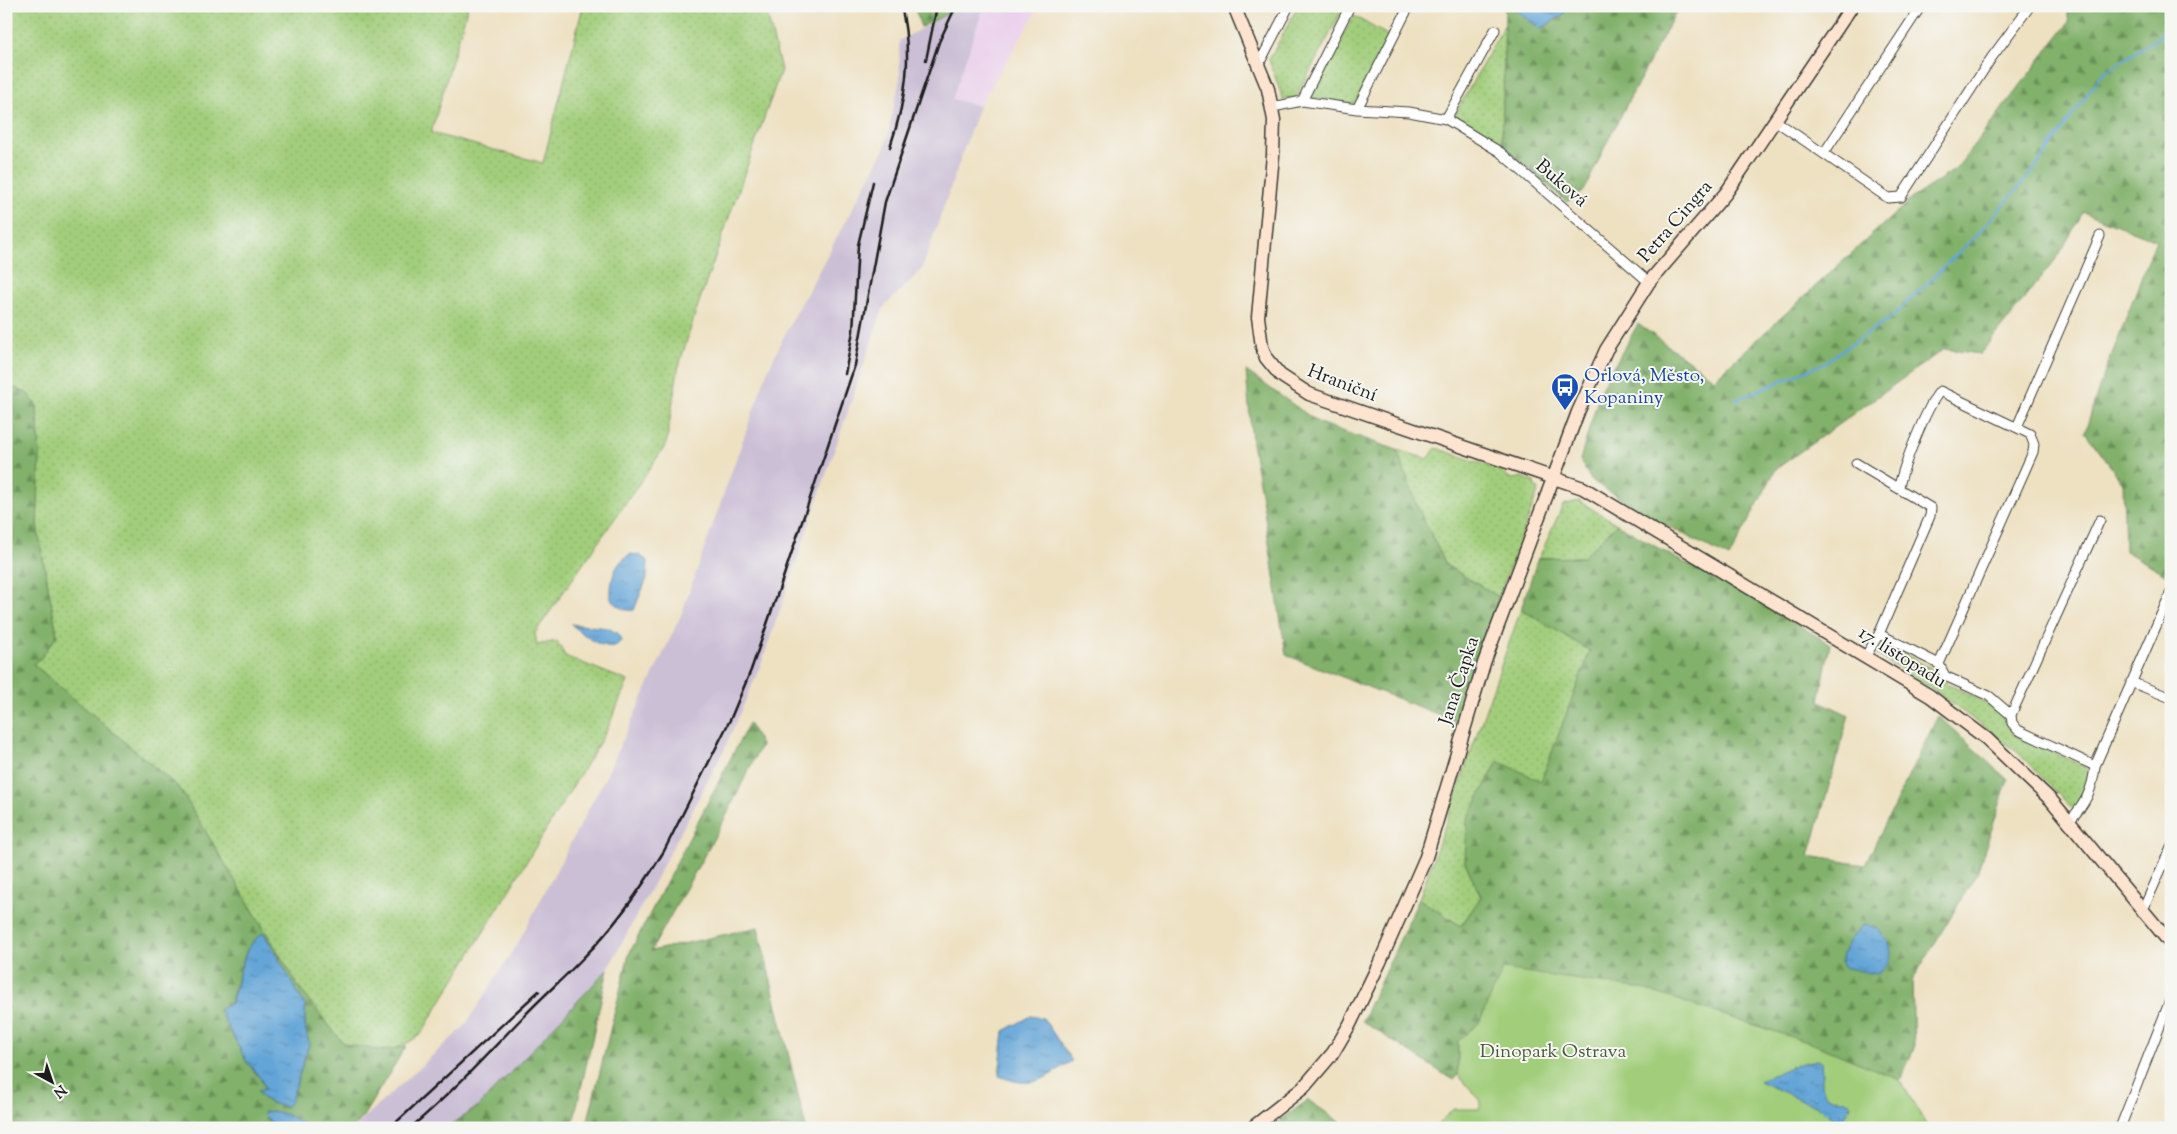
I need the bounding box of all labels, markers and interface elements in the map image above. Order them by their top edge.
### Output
street label: Buková [1529,154,1593,215]
street label: Petra Cingra [1632,175,1720,269]
street label: Hraniční [1303,358,1381,410]
place label: Orlová, Město, Kopaniny [1584,363,1704,412]
bus stop icon: Orlová, Město, Kopaniny [1550,372,1580,411]
street label: 17. listopadu [1853,620,1951,696]
street label: Jana Čapka [1433,633,1487,730]
park label: Dinopark Ostrava [1480,1039,1627,1066]
north arrow [28,1056,78,1106]
text: N [48,1079,70,1102]

